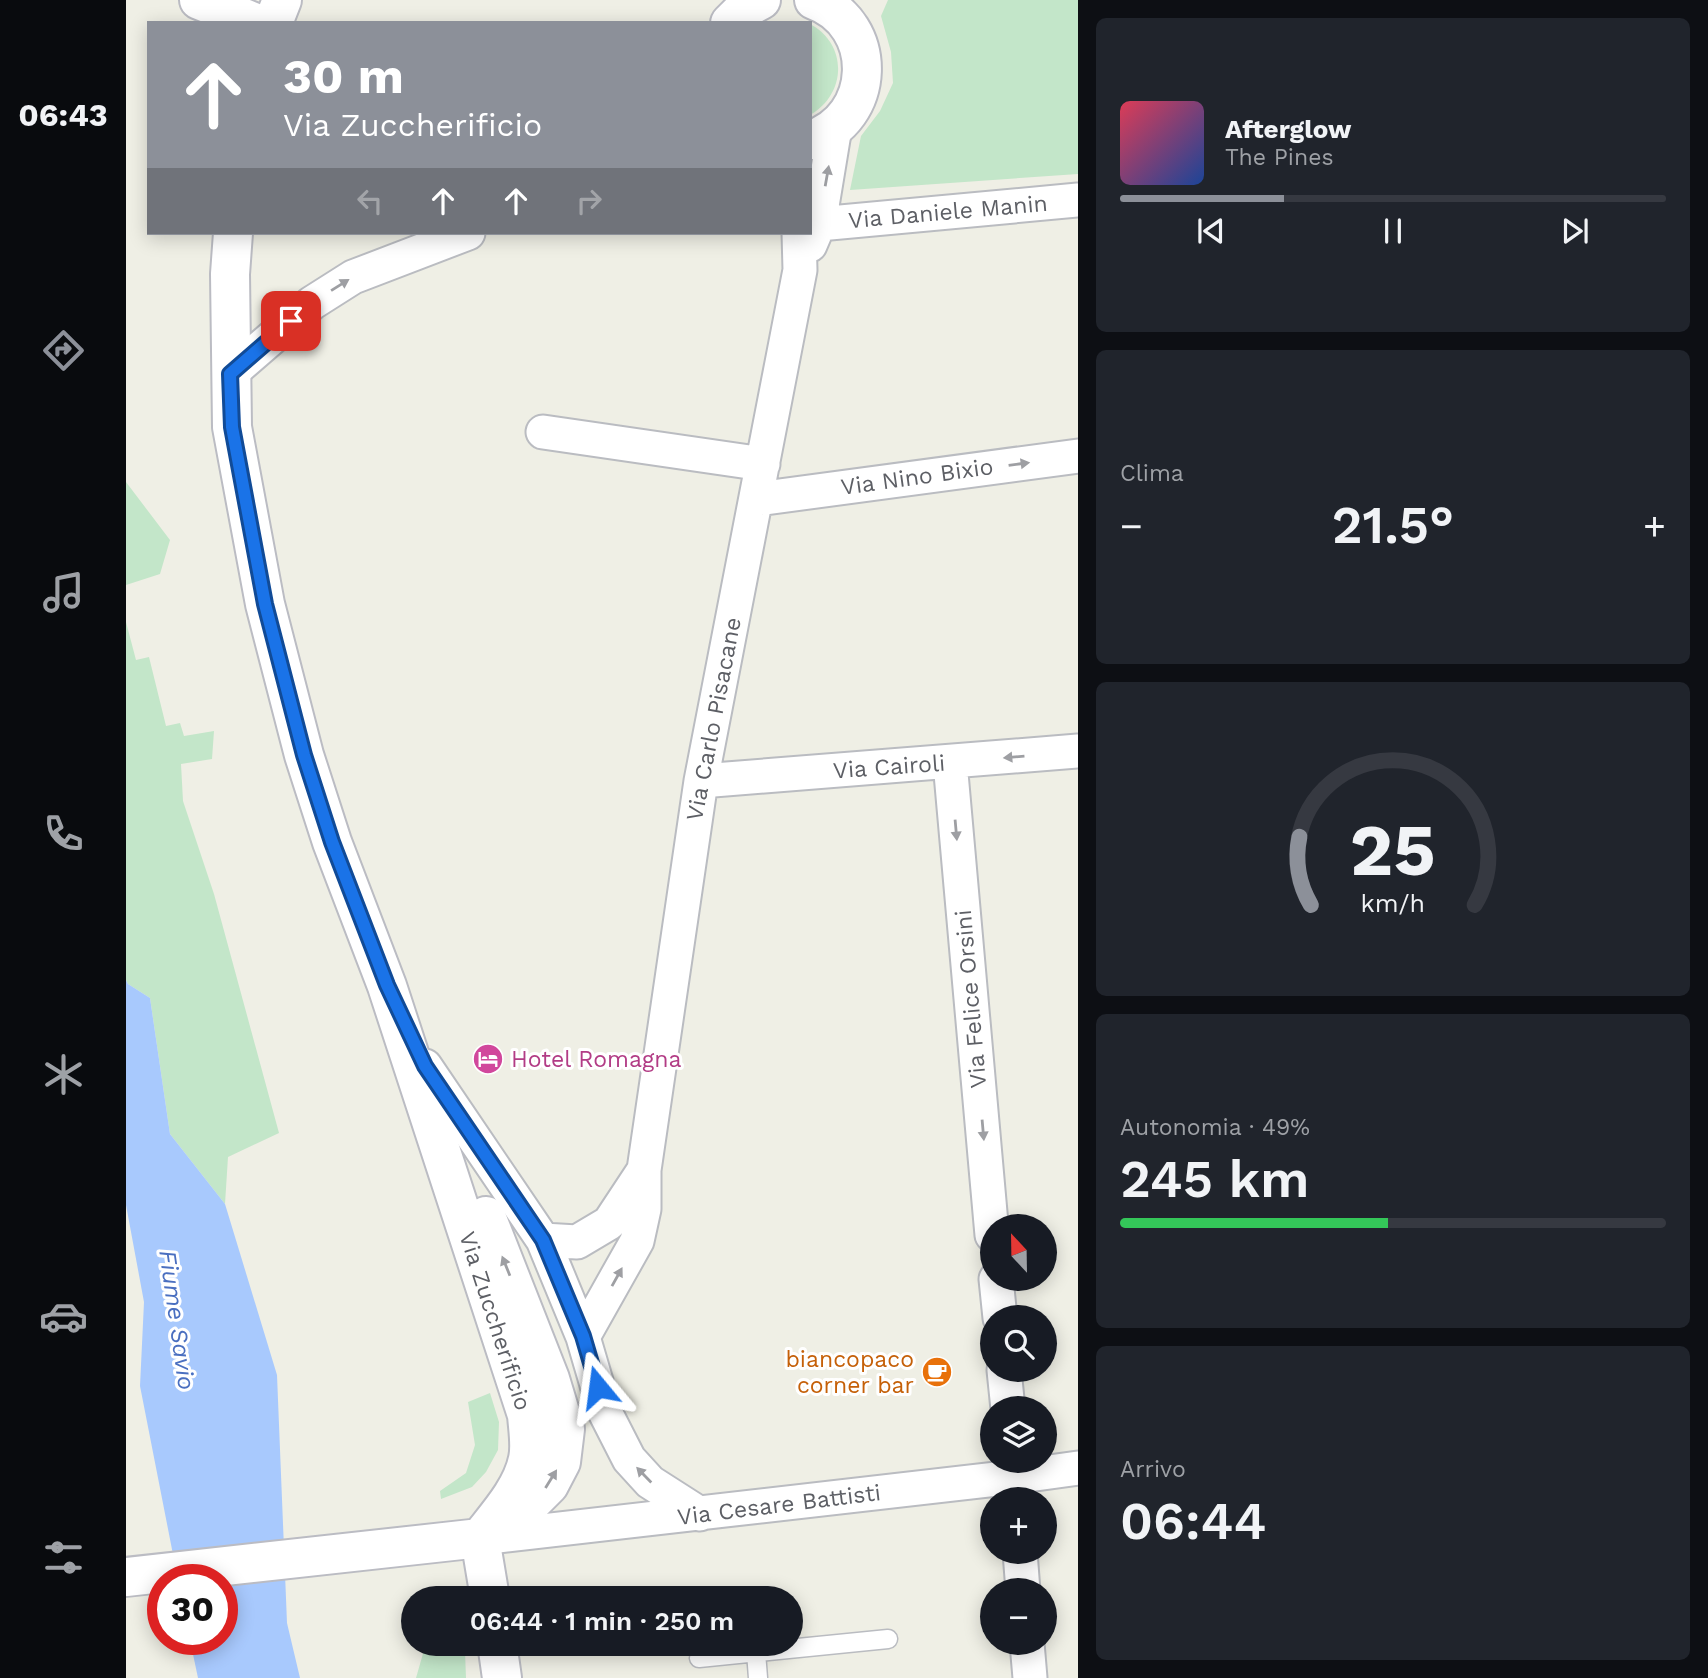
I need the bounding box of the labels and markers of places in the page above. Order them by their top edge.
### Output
pin [261,291,321,351]
hotel icon: Hotel Romagna [471,1042,505,1076]
place label: Hotel Romagna [511,1046,681,1073]
place label: biancopaco corner bar [785,1346,914,1399]
cafe icon: biancopaco corner bar [920,1355,954,1389]

